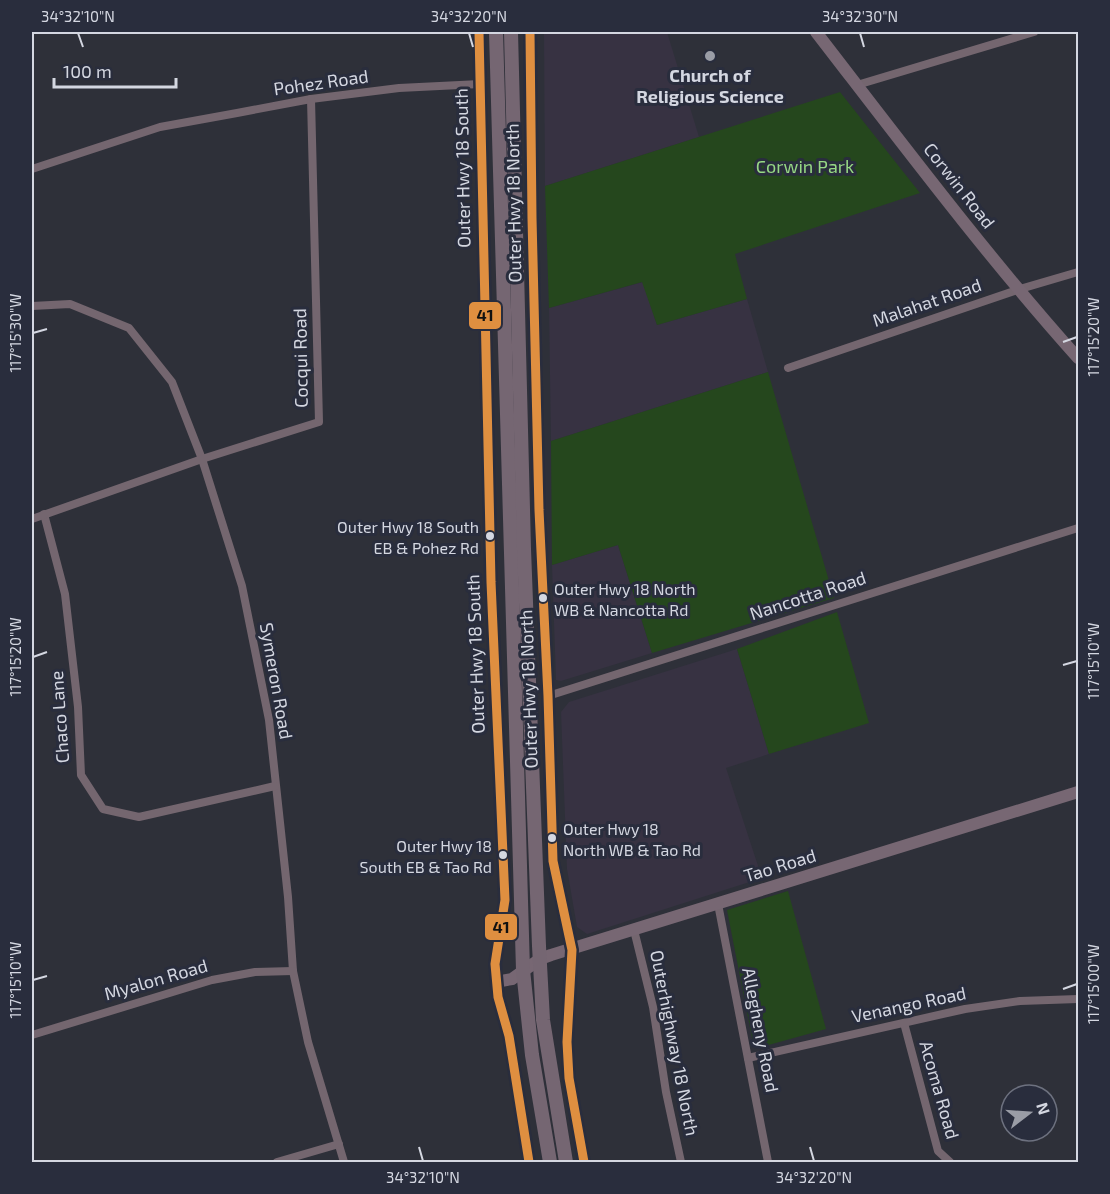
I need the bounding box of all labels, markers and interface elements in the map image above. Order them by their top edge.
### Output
text: 34°32'10"N [41,7,115,25]
text: 34°32'20"N [431,7,507,25]
text: 34°32'30"N [822,7,898,25]
marker: Church of Religious Science [703,49,717,63]
scale bar [54,51,176,89]
text: 100 m [63,60,112,82]
street label: Pohez Road [272,64,370,100]
place label: Church of Religious Science [636,64,784,107]
street label: Outer Hwy 18 South [450,88,474,248]
street label: Outer Hwy 18 North [501,123,525,283]
street label: Corwin Road [919,138,1000,233]
park label: Corwin Park [756,155,854,177]
street label: Malahat Road [869,273,984,331]
text: 117°15'30"W [6,293,24,373]
text: 117°15'20"W [1084,297,1102,377]
line badge: 41 [468,301,502,330]
text: 41 [476,305,494,324]
street label: Cocqui Road [288,308,312,408]
place label: Outer Hwy 18 South EB & Pohez Rd [337,517,479,557]
marker: Outer Hwy 18 South EB & Pohez Rd [484,530,496,542]
street label: Nancotta Road [747,566,869,624]
street label: Outer Hwy 18 South [461,574,489,734]
place label: Outer Hwy 18 North WB & Nancotta Rd [554,579,696,619]
marker: Outer Hwy 18 North WB & Nancotta Rd [537,592,549,604]
street label: Outer Hwy 18 North [514,609,542,769]
text: 117°15'20"W [6,617,24,697]
street label: Symeron Road [256,621,298,741]
text: 117°15'10"W [1084,623,1102,699]
street label: Chaco Lane [45,670,73,764]
place label: Outer Hwy 18 North WB & Tao Rd [563,819,701,859]
marker: Outer Hwy 18 North WB & Tao Rd [546,832,558,844]
place label: Outer Hwy 18 South EB & Tao Rd [360,836,492,876]
street label: Tao Road [741,844,818,886]
marker: Outer Hwy 18 South EB & Tao Rd [497,849,509,861]
line badge: 41 [484,913,518,941]
text: 41 [492,917,510,936]
text: 117°15'10"W [6,942,24,1018]
text: 117°15'00"W [1084,944,1102,1024]
street label: Outerhighway 18 North [646,948,704,1138]
street label: Myalon Road [101,954,210,1004]
street label: Allegheny Road [738,965,784,1094]
street label: Venango Road [850,981,968,1027]
street label: Acoma Road [915,1038,964,1141]
north arrow [999,1083,1059,1143]
text: N [1033,1100,1055,1117]
text: 34°32'10"N [386,1168,460,1186]
text: 34°32'20"N [776,1168,852,1186]

